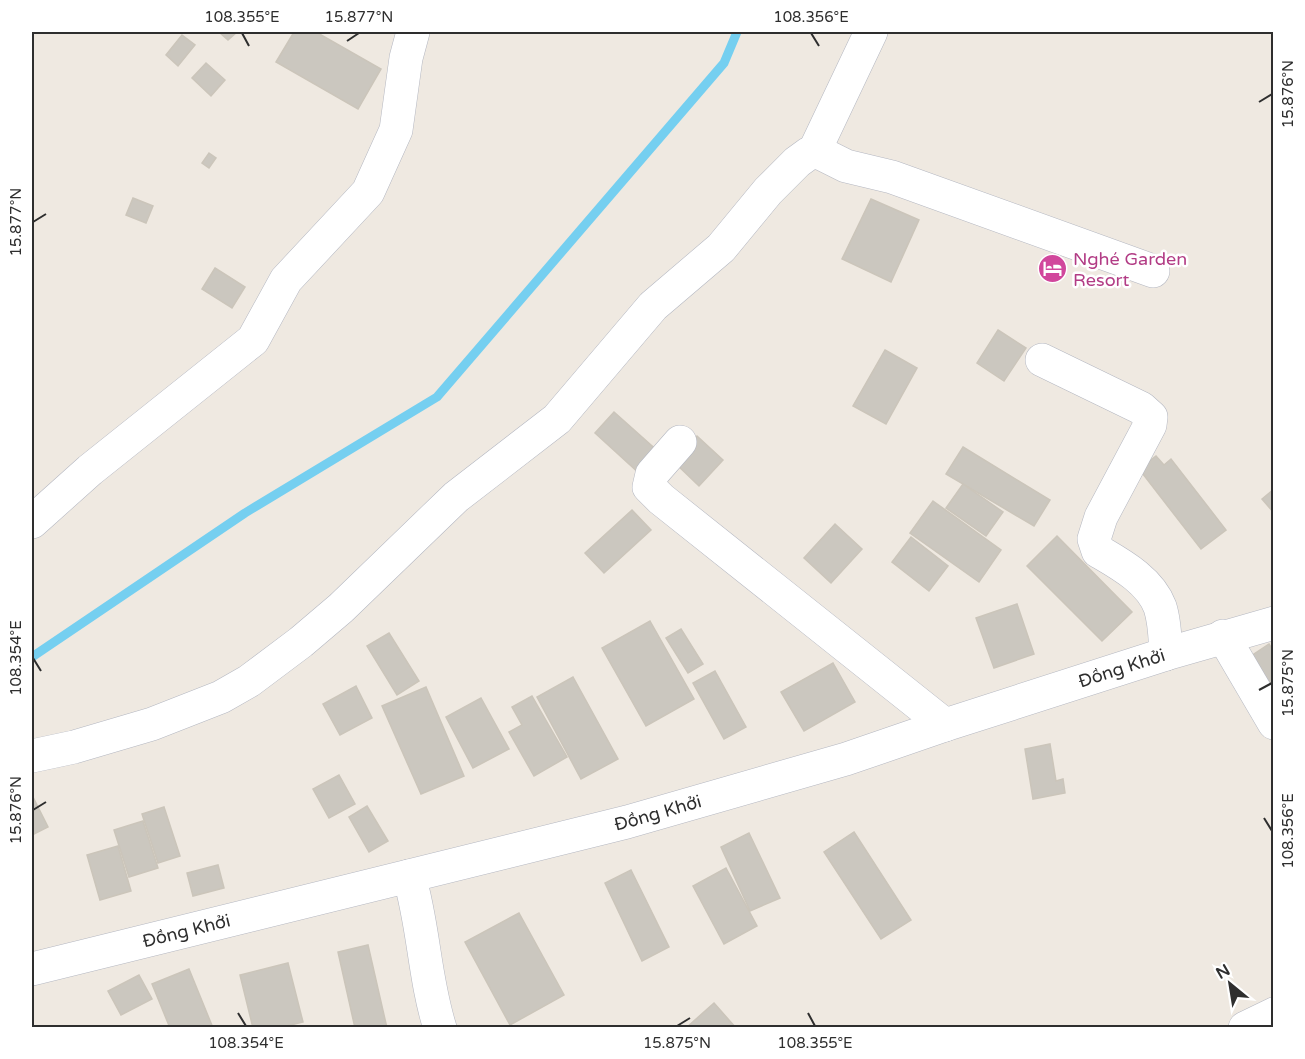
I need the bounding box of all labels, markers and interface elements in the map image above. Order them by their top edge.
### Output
text: 108.355°E [204,8,280,26]
text: 15.877°N [325,8,393,26]
text: 108.356°E [773,8,849,26]
text: 15.876°N [1279,60,1297,128]
text: 15.877°N [7,188,25,256]
place label: Nghé Garden Resort [1073,248,1187,291]
hotel icon: Nghé Garden Resort [1036,253,1068,285]
text: 108.354°E [7,620,25,696]
street label: Đồng Khởi [1076,644,1168,692]
text: 15.875°N [1279,649,1297,717]
text: 15.876°N [7,776,25,844]
street label: Đồng Khởi [612,790,704,836]
text: 108.356°E [1279,793,1297,869]
street label: Đồng Khởi [140,909,233,952]
north arrow [1200,954,1260,1014]
text: N [1212,960,1234,984]
text: 108.354°E [208,1034,284,1052]
text: 15.875°N [643,1034,711,1052]
text: 108.355°E [777,1034,853,1052]

